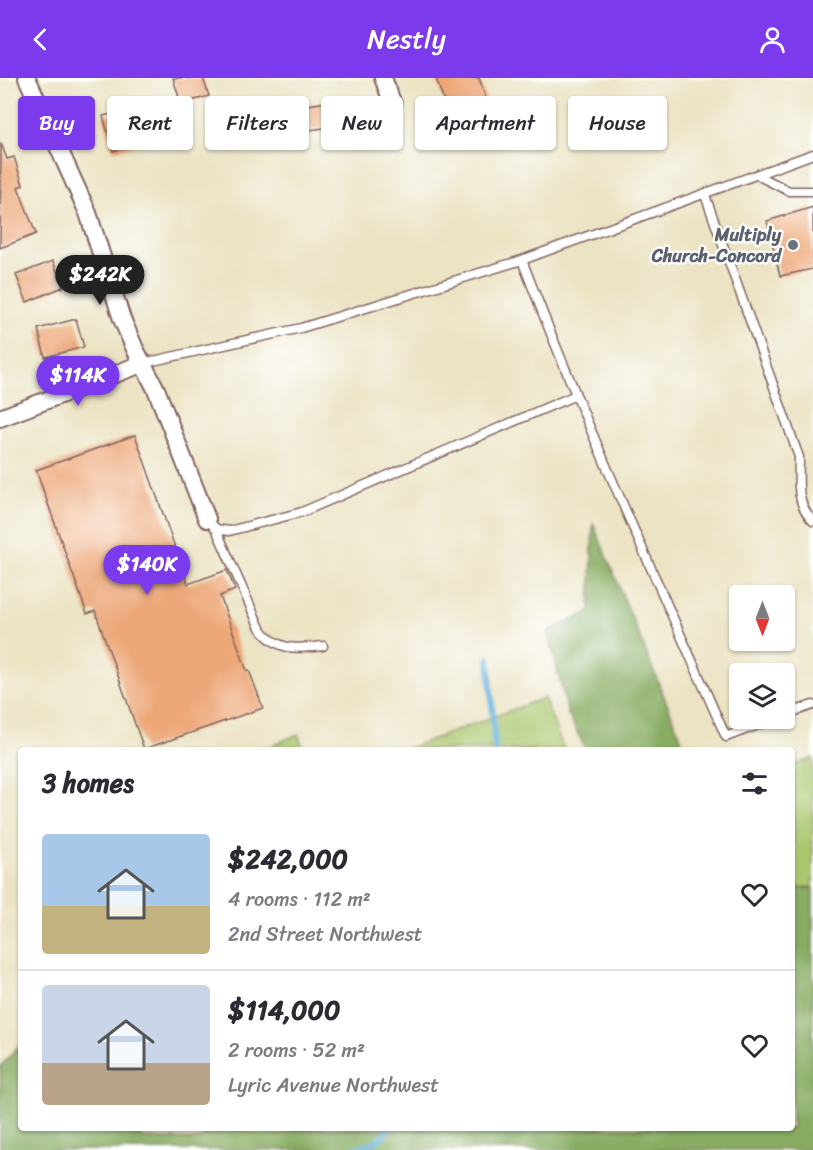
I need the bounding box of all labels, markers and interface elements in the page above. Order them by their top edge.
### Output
text: Nestly [367,15,446,63]
icon: back [24,23,57,56]
icon: person [756,23,789,56]
chip: Buy [18,96,95,150]
chip: Rent [107,96,193,150]
chip: Filters [205,96,309,150]
chip: New [321,96,403,150]
chip: Apartment [415,96,556,150]
chip: House [568,96,667,150]
place label: Multiply Church-Concord [651,219,783,272]
marker: Multiply Church-Concord [786,238,800,252]
pin: $242K [58,255,142,306]
text: $242K [69,257,131,292]
pin: $114K [36,356,120,407]
text: $114K [50,358,106,393]
pin: $140K [105,545,189,596]
text: $140K [117,547,177,582]
north arrow [729,585,795,651]
map controls [729,585,795,729]
button: layers [729,663,795,729]
text: 3 homes [42,760,134,806]
icon: filters [738,767,771,800]
text: $242,000 [228,836,348,882]
icon: home [90,858,162,930]
icon: heart [738,878,771,911]
text: 4 rooms · 112 m² [228,882,371,917]
text: 2nd Street Northwest [228,917,423,952]
text: $114,000 [228,987,340,1033]
icon: home [90,1009,162,1081]
icon: heart [738,1029,771,1062]
text: 2 rooms · 52 m² [228,1033,365,1068]
text: Lyric Avenue Northwest [228,1068,439,1103]

